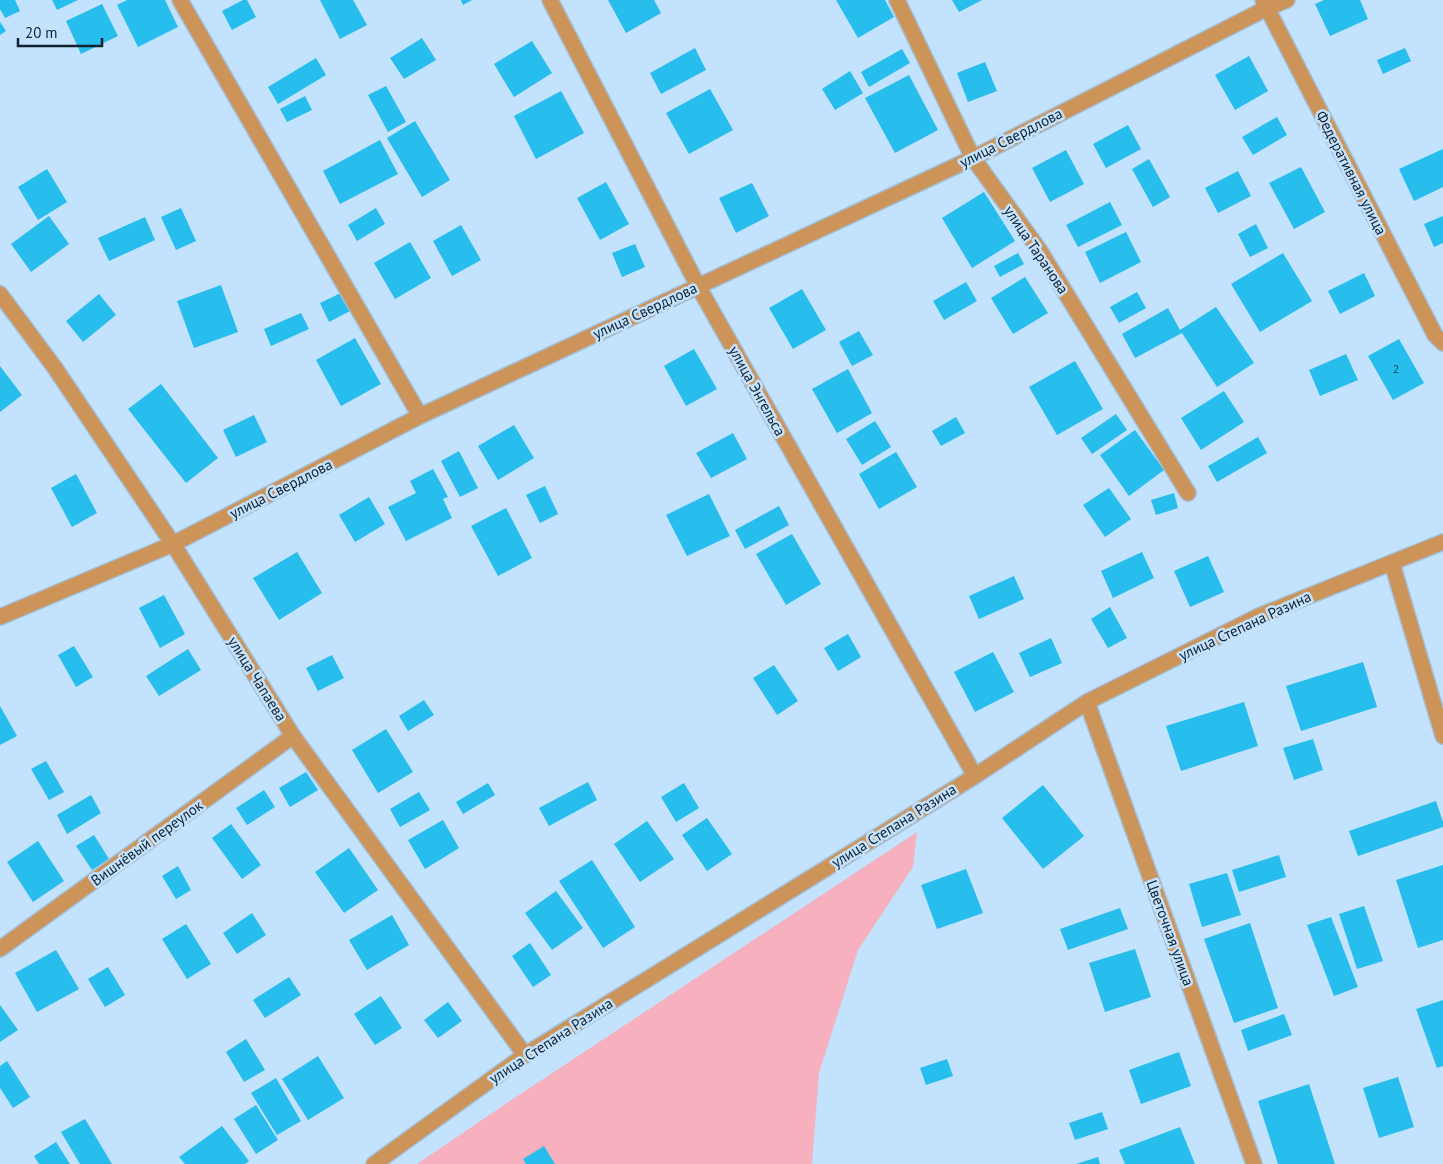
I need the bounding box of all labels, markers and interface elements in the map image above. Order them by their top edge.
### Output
scale bar [18,15,101,47]
text: 20 m [25,23,58,42]
street label: улица Свердлова [956,103,1065,172]
street label: Федеративная улица [1312,108,1391,238]
street label: улица Таранова [1000,202,1073,298]
street label: улица Свердлова [590,278,700,343]
street label: улица Энгельса [725,342,790,439]
house number: 2 [1393,361,1399,376]
street label: улица Свердлова [226,454,335,523]
street label: улица Степана Разина [1176,587,1314,665]
street label: улица Чапаева [224,633,291,725]
street label: улица Степана Разина [828,779,960,872]
street label: Вишнёвый переулок [87,795,207,890]
street label: Цветочная улица [1142,877,1198,988]
street label: улица Степана Разина [485,993,616,1088]

